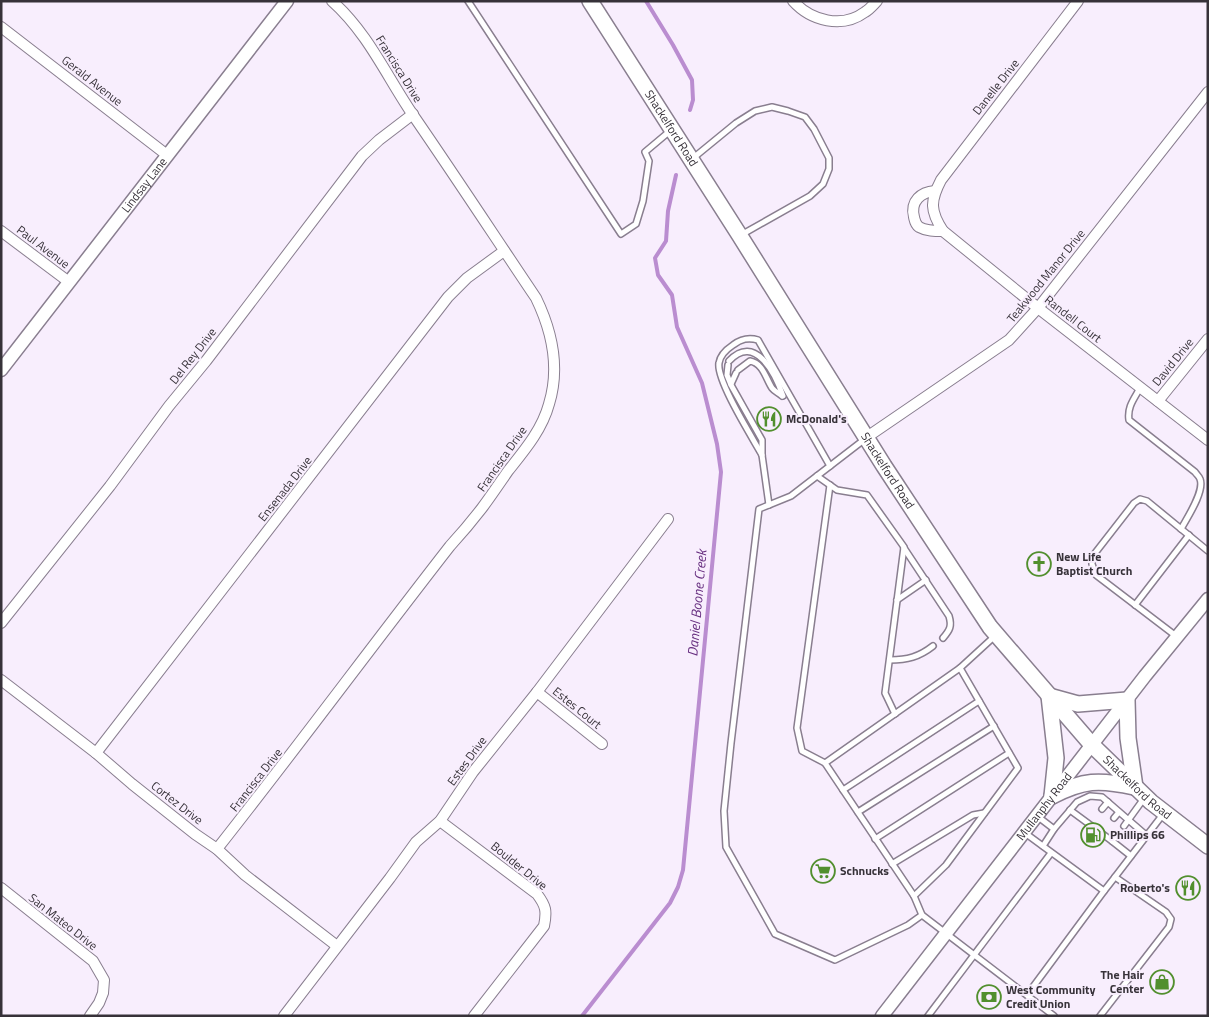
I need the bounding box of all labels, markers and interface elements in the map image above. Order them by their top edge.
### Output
street label: Francisca Drive [371,31,428,106]
street label: Gerald Avenue [58,51,127,111]
street label: Danelle Drive [968,55,1024,119]
street label: Shackelford Road [640,86,703,170]
street label: Lindsay Lane [116,153,172,216]
street label: Paul Avenue [13,220,74,273]
street label: Teakwood Manor Drive [1002,225,1089,327]
street label: Randell Court [1041,290,1107,347]
street label: Del Rey Drive [164,323,221,388]
street label: David Drive [1147,333,1198,390]
restaurant icon: McDonald's [756,406,782,432]
place label: McDonald's [786,409,847,428]
street label: Francisca Drive [472,422,531,495]
street label: Shackelford Road [856,428,920,513]
street label: Ensenada Drive [253,452,316,525]
water label: Daniel Boone Creek [681,547,712,657]
place label: New Life Baptist Church [1056,547,1132,580]
church icon: New Life Baptist Church [1026,551,1052,577]
street label: Estes Court [549,682,607,734]
street label: Estes Drive [442,732,491,789]
street label: Francisca Drive [225,744,287,816]
street label: Shackelford Road [1099,750,1176,824]
street label: Mullanphy Road [1011,768,1076,844]
street label: Cortez Drive [147,776,207,829]
fuel station icon: Phillips 66 [1080,822,1106,848]
place label: Phillips 66 [1110,825,1165,844]
street label: Boulder Drive [487,837,552,894]
supermarket icon: Schnucks [810,858,836,884]
place label: Schnucks [840,861,889,880]
restaurant icon: Roberto's [1175,875,1201,901]
place label: Roberto's [1120,878,1170,897]
street label: San Mateo Drive [25,889,102,955]
place label: The Hair Center [1100,965,1145,998]
shop icon: The Hair Center [1149,969,1175,995]
place label: West Community Credit Union [1006,980,1095,1013]
bank icon: West Community Credit Union [976,984,1002,1010]

